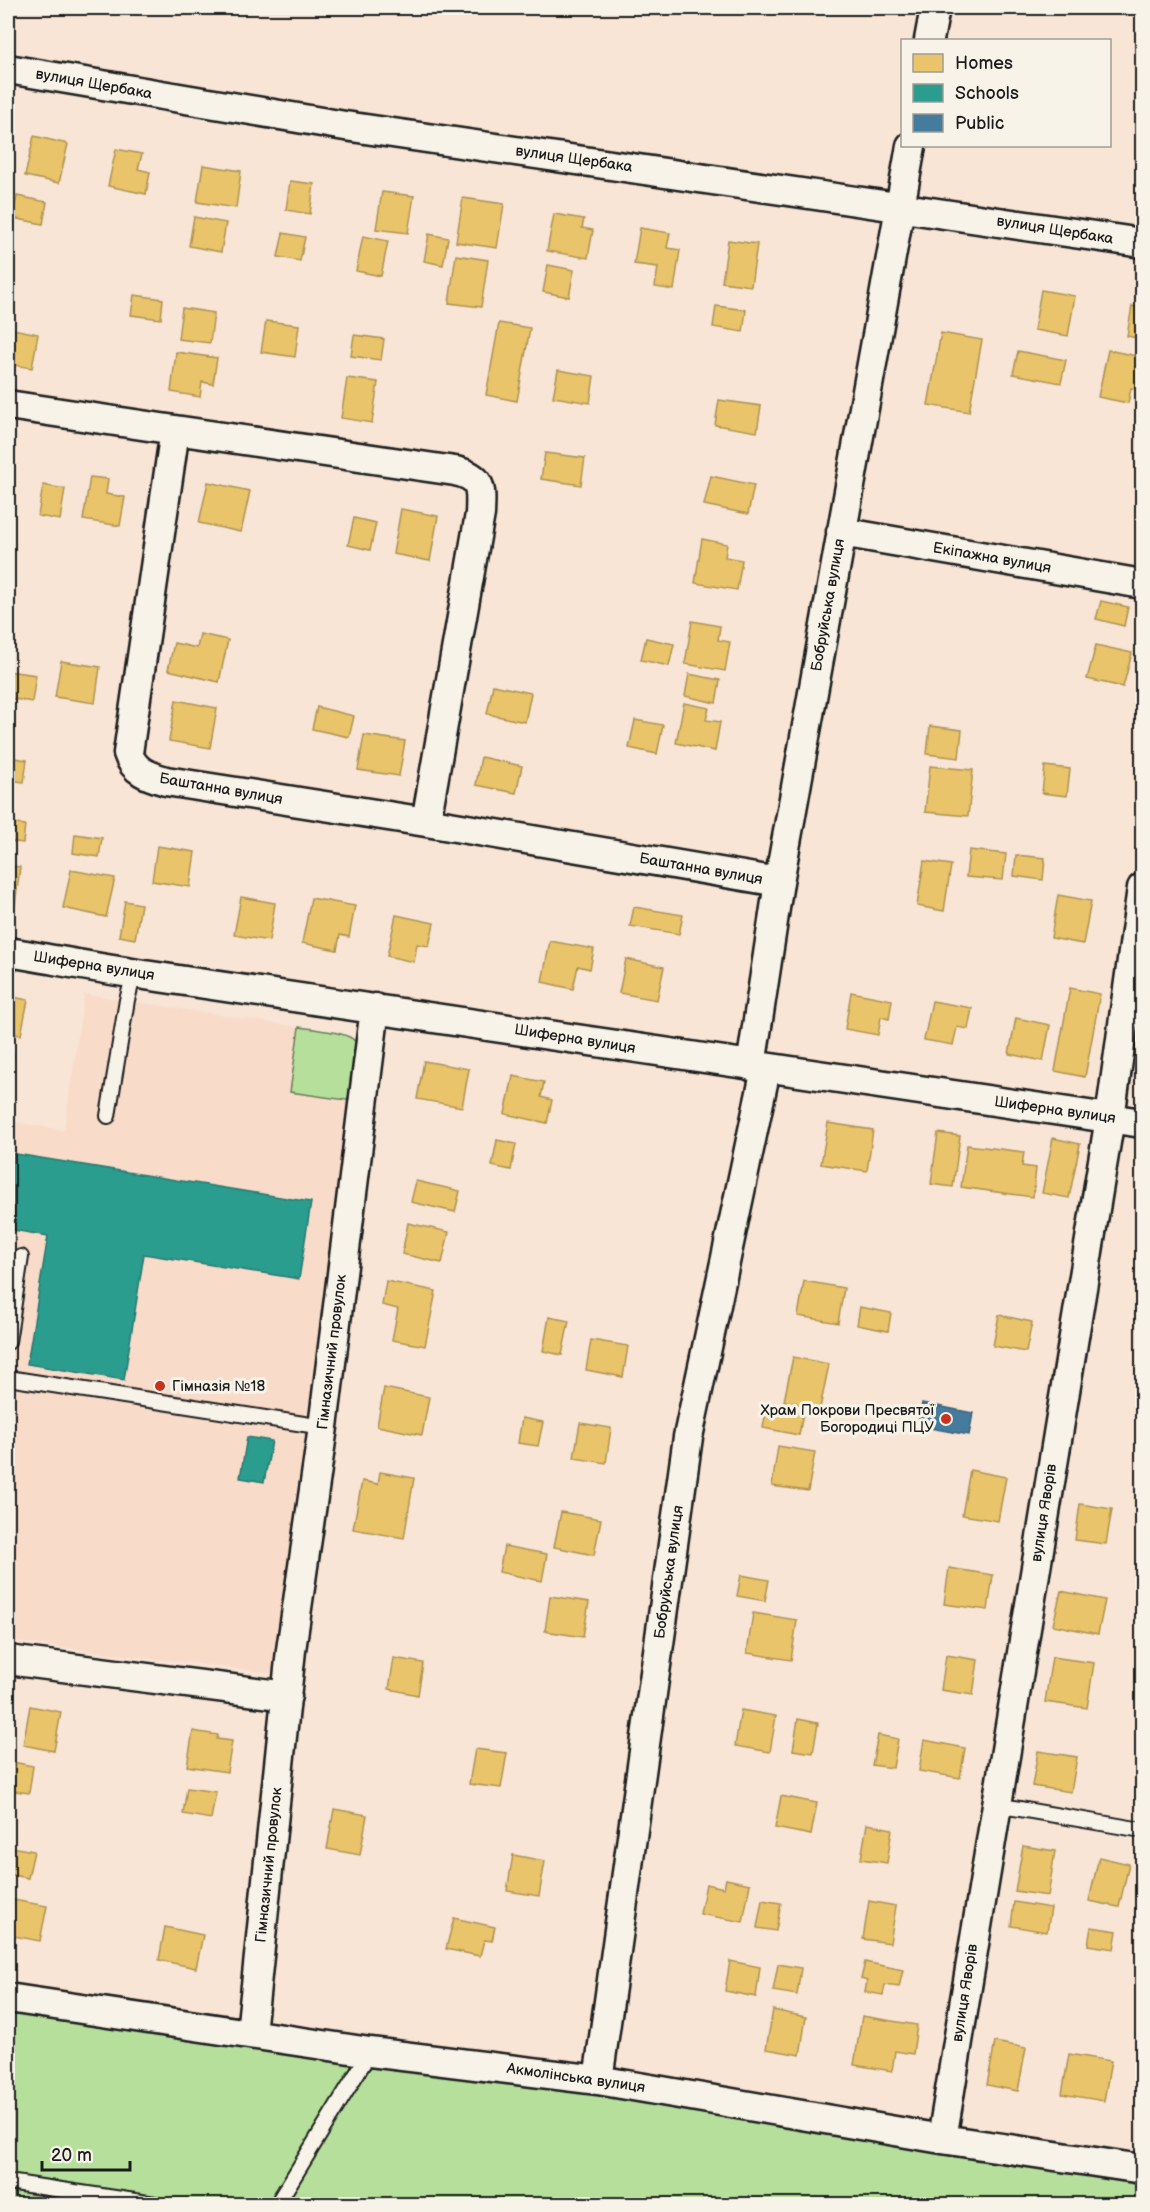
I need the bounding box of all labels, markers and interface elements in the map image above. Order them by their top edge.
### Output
legend [901,39,1111,147]
text: Homes [955,53,1013,74]
street label: вулиця Щербака [34,64,154,104]
text: Schools [955,83,1019,104]
text: Public [955,113,1004,134]
street label: вулиця Щербака [514,141,634,177]
street label: вулиця Щербака [995,211,1115,249]
street label: Бобруйська вулиця [807,537,849,673]
street label: Екіпажна вулиця [931,538,1053,578]
street label: Баштанна вулиця [158,769,284,809]
street label: Баштанна вулиця [638,849,764,889]
street label: Шиферна вулиця [32,947,156,985]
street label: Шиферна вулиця [513,1020,637,1058]
street label: Шиферна вулиця [993,1092,1117,1128]
street label: Гімназичний провулок [313,1273,351,1431]
place label: Гімназія №18 [172,1377,265,1396]
marker: Гімназія №18 [153,1379,167,1393]
place label: Храм Покрови Пресвятої Богородиці ПЦУ [760,1401,934,1437]
marker: Храм Покрови Пресвятої Богородиці ПЦУ [939,1412,953,1426]
street label: вулиця Яворів [1027,1462,1061,1563]
street label: Бобруйська вулиця [650,1504,688,1640]
street label: Гімназичний провулок [251,1786,287,1944]
street label: вулиця Яворів [948,1942,982,2043]
street label: Акмолінська вулиця [505,2059,646,2097]
scale bar [42,2134,130,2172]
text: 20 m [51,2145,92,2166]

